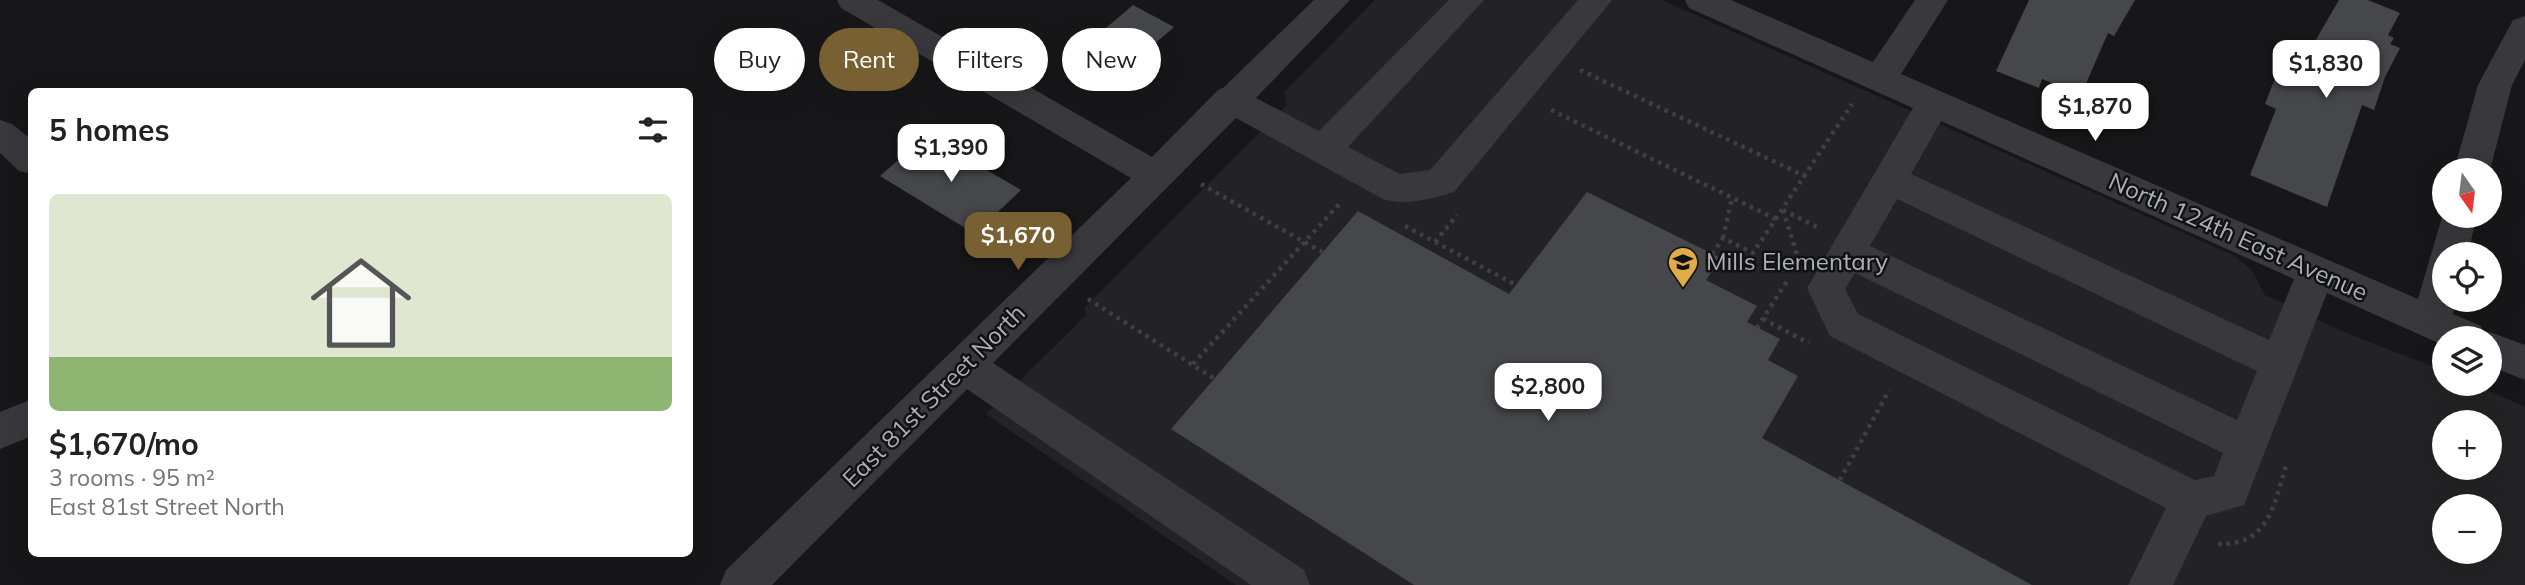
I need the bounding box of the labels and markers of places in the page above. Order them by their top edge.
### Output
pin: $1,830 [2269,41,2383,100]
pin: $1,870 [2038,83,2152,143]
pin: $1,390 [894,124,1008,184]
pin: $1,670 [961,212,1075,272]
school or university icon: Mills Elementary [1666,245,1700,289]
place label: Mills Elementary [1706,246,1888,276]
pin: $2,800 [1491,364,1605,423]

